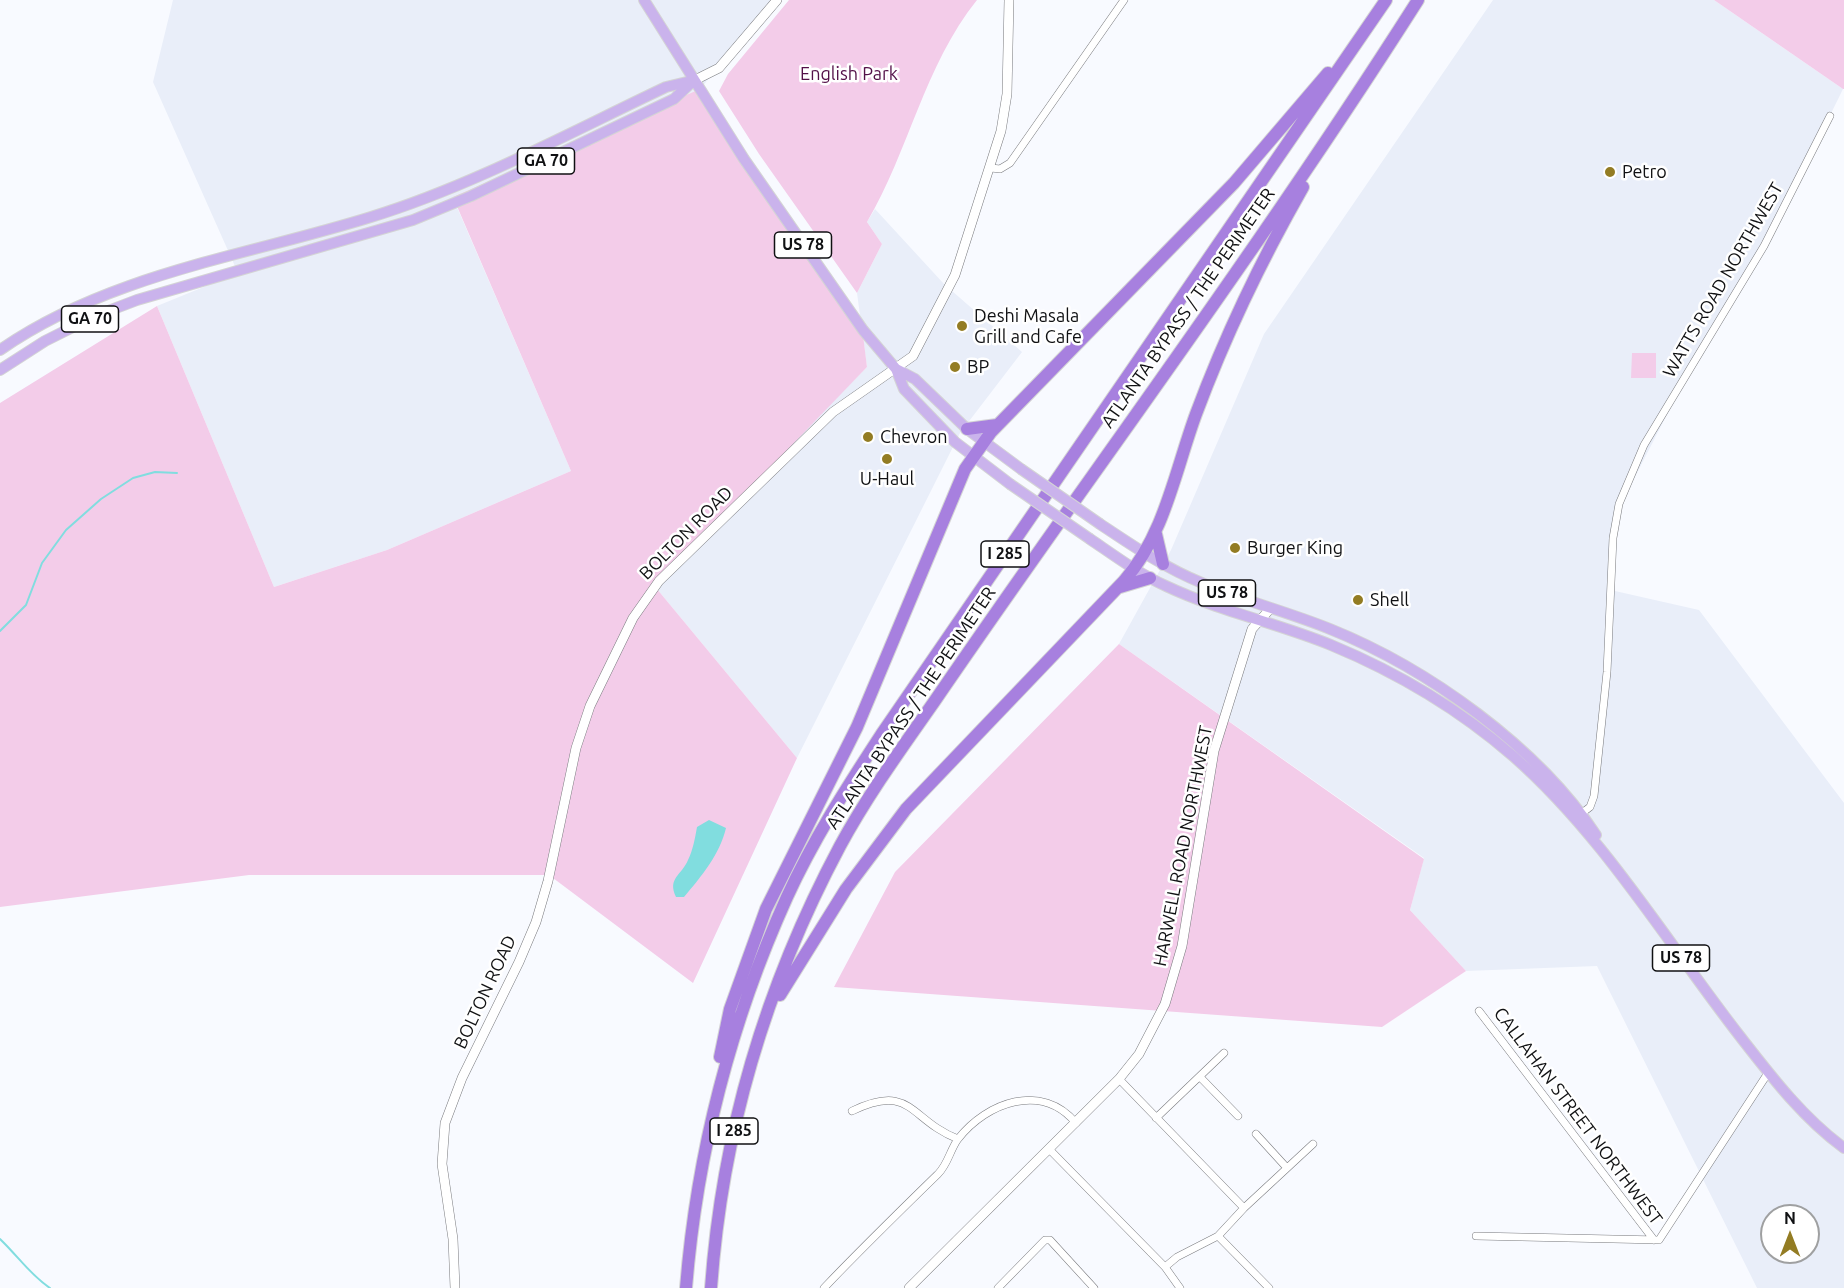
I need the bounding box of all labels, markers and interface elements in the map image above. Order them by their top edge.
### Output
park label: English Park [800,63,898,85]
road number: GA 70 [518,148,574,174]
place label: Petro [1622,161,1667,183]
marker: Petro [1603,165,1617,179]
street label: WATTS ROAD NORTHWEST [1658,179,1788,381]
street label: ATLANTA BYPASS / THE PERIMETER [1097,184,1279,432]
road number: US 78 [774,232,832,258]
place label: Deshi Masala Grill and Cafe [974,305,1082,348]
road number: GA 70 [62,306,118,332]
marker: Deshi Masala Grill and Cafe [955,319,969,333]
place label: BP [967,356,989,378]
marker: BP [948,360,962,374]
place label: Chevron [880,426,948,448]
marker: Chevron [861,430,875,444]
marker: U-Haul [880,452,894,466]
place label: U-Haul [860,468,914,490]
street label: BOLTON ROAD [635,482,737,584]
place label: Burger King [1247,537,1343,559]
road number: I 285 [981,541,1029,567]
marker: Burger King [1228,541,1242,555]
road number: US 78 [1198,580,1256,606]
street label: ATLANTA BYPASS / THE PERIMETER [822,583,1000,833]
place label: Shell [1370,589,1409,611]
marker: Shell [1351,593,1365,607]
street label: HARWELL ROAD NORTHWEST [1149,724,1217,968]
street label: BOLTON ROAD [449,932,521,1052]
road number: US 78 [1652,945,1710,971]
street label: CALLAHAN STREET NORTHWEST [1489,1003,1667,1229]
road number: I 285 [710,1118,758,1144]
north arrow [1760,1204,1820,1264]
text: N [1784,1209,1796,1227]

